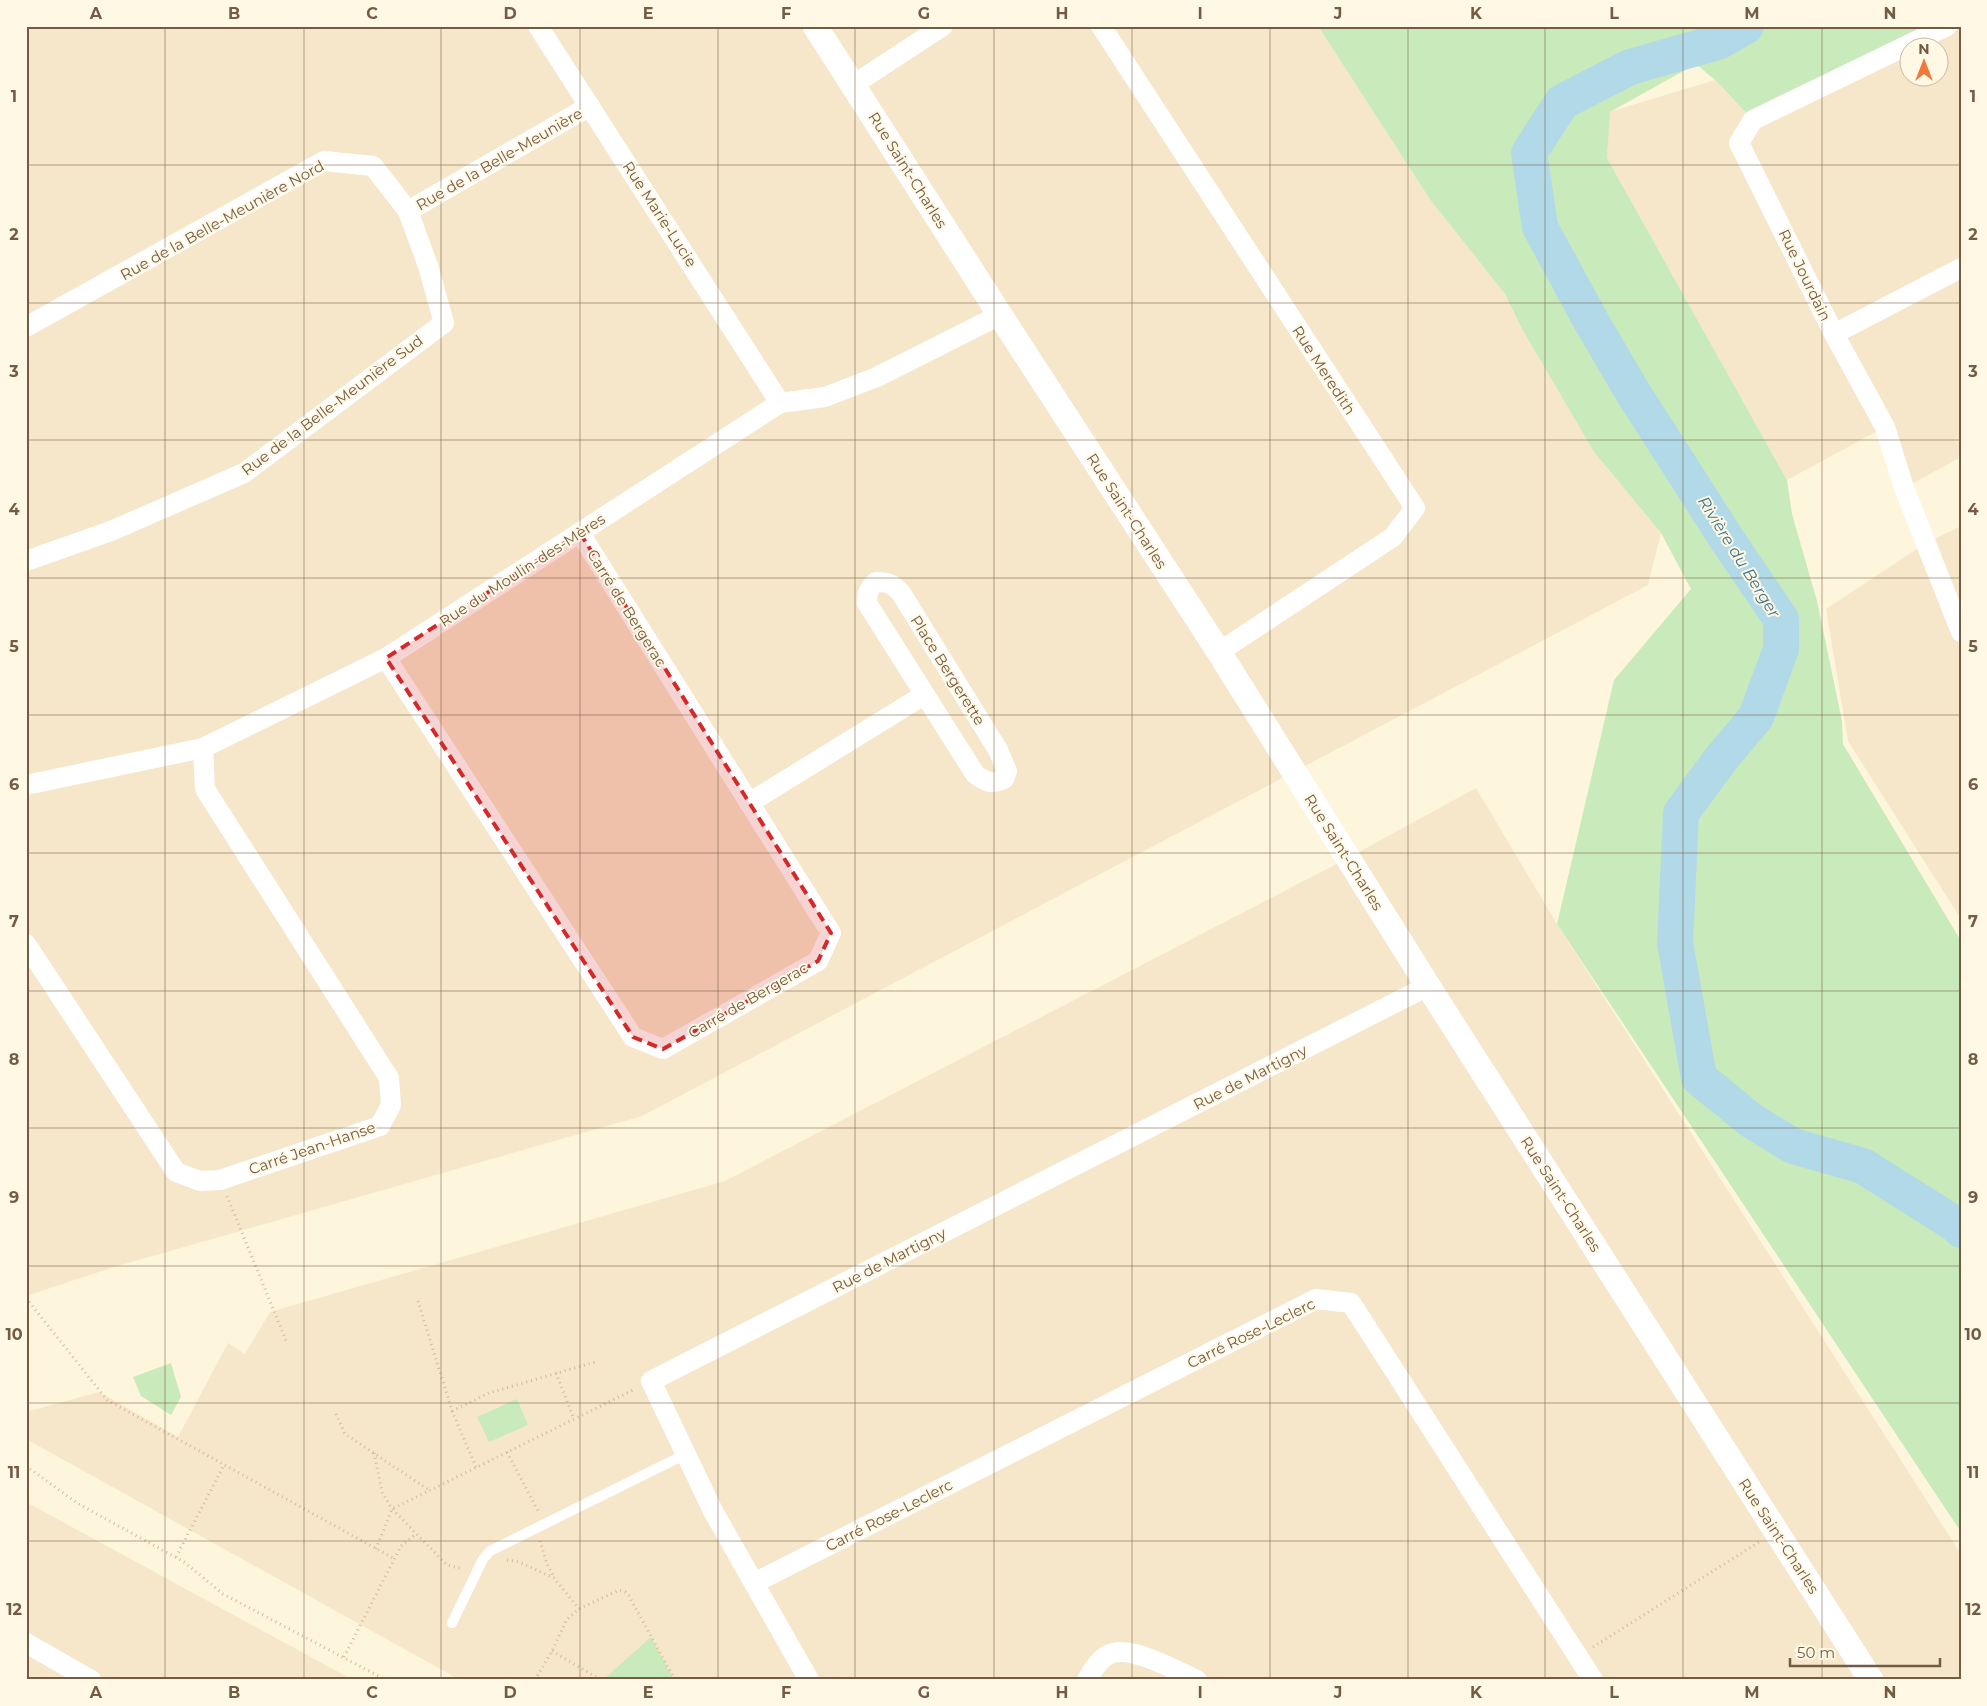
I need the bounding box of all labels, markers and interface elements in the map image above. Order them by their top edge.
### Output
text: A [89,4,103,23]
text: B [228,4,240,23]
text: C [366,4,378,23]
text: D [503,4,517,23]
text: E [643,4,653,23]
text: F [781,4,791,23]
text: G [918,4,930,23]
text: H [1056,4,1068,23]
text: I [1197,4,1203,23]
text: J [1333,4,1342,23]
text: K [1470,4,1483,23]
text: L [1609,4,1619,23]
text: M [1744,4,1760,23]
text: N [1884,4,1896,23]
north arrow [1900,38,1950,88]
text: N [1918,40,1930,58]
text: 1 [11,87,17,106]
text: 1 [1970,87,1976,106]
street label: Rue de la Belle-Meunière [412,104,586,214]
street label: Rue Saint-Charles [864,108,952,232]
street label: Rue de la Belle-Meunière Nord [117,156,327,284]
street label: Rue Marie-Lucie [619,158,701,270]
text: 2 [9,225,19,244]
text: 2 [1968,225,1978,244]
street label: Rue Jourdain [1775,226,1835,324]
street label: Rue Meredith [1288,322,1360,418]
street label: Rue de la Belle-Meunière Sud [238,331,426,479]
text: 3 [8,362,19,381]
text: 3 [1967,362,1978,381]
street label: Rue Saint-Charles [1083,450,1171,572]
water label: Rivière du Berger [1694,493,1784,622]
text: 4 [8,500,20,519]
text: 4 [1967,500,1979,519]
street label: Rue du Moulin-des-Mères [436,509,608,631]
street label: Carré de Bergerac [583,546,671,670]
street label: Place Bergerette [907,611,989,729]
text: 5 [9,637,19,656]
text: 5 [1968,637,1978,656]
text: 6 [9,775,19,794]
text: 6 [1968,775,1978,794]
street label: Rue Saint-Charles [1300,790,1388,914]
text: 7 [9,912,19,931]
text: 7 [1968,912,1978,931]
street label: Carré de Bergerac [685,958,811,1042]
street label: Rue de Martigny [1190,1040,1311,1114]
text: 8 [9,1050,19,1069]
text: 8 [1968,1050,1978,1069]
street label: Carré Jean-Hanse [246,1117,378,1179]
street label: Rue Saint-Charles [1517,1133,1605,1255]
text: 9 [9,1188,19,1207]
text: 9 [1968,1188,1978,1207]
street label: Rue de Martigny [829,1223,950,1297]
street label: Carré Rose-Leclerc [1184,1294,1318,1372]
text: 10 [5,1325,23,1344]
text: 10 [1964,1325,1982,1344]
text: 11 [8,1463,20,1482]
text: 11 [1967,1463,1979,1482]
street label: Carré Rose-Leclerc [822,1475,956,1555]
street label: Rue Saint-Charles [1735,1475,1823,1597]
text: 12 [6,1600,22,1619]
text: 12 [1965,1600,1981,1619]
scale bar [1790,1636,1940,1668]
text: 50 m [1797,1643,1835,1662]
text: A [89,1683,103,1702]
text: B [228,1683,240,1702]
text: C [366,1683,378,1702]
text: D [503,1683,517,1702]
text: E [643,1683,653,1702]
text: F [781,1683,791,1702]
text: G [918,1683,930,1702]
text: H [1056,1683,1068,1702]
text: I [1197,1683,1203,1702]
text: J [1333,1683,1342,1702]
text: K [1470,1683,1483,1702]
text: L [1609,1683,1619,1702]
text: M [1744,1683,1760,1702]
text: N [1884,1683,1896,1702]

